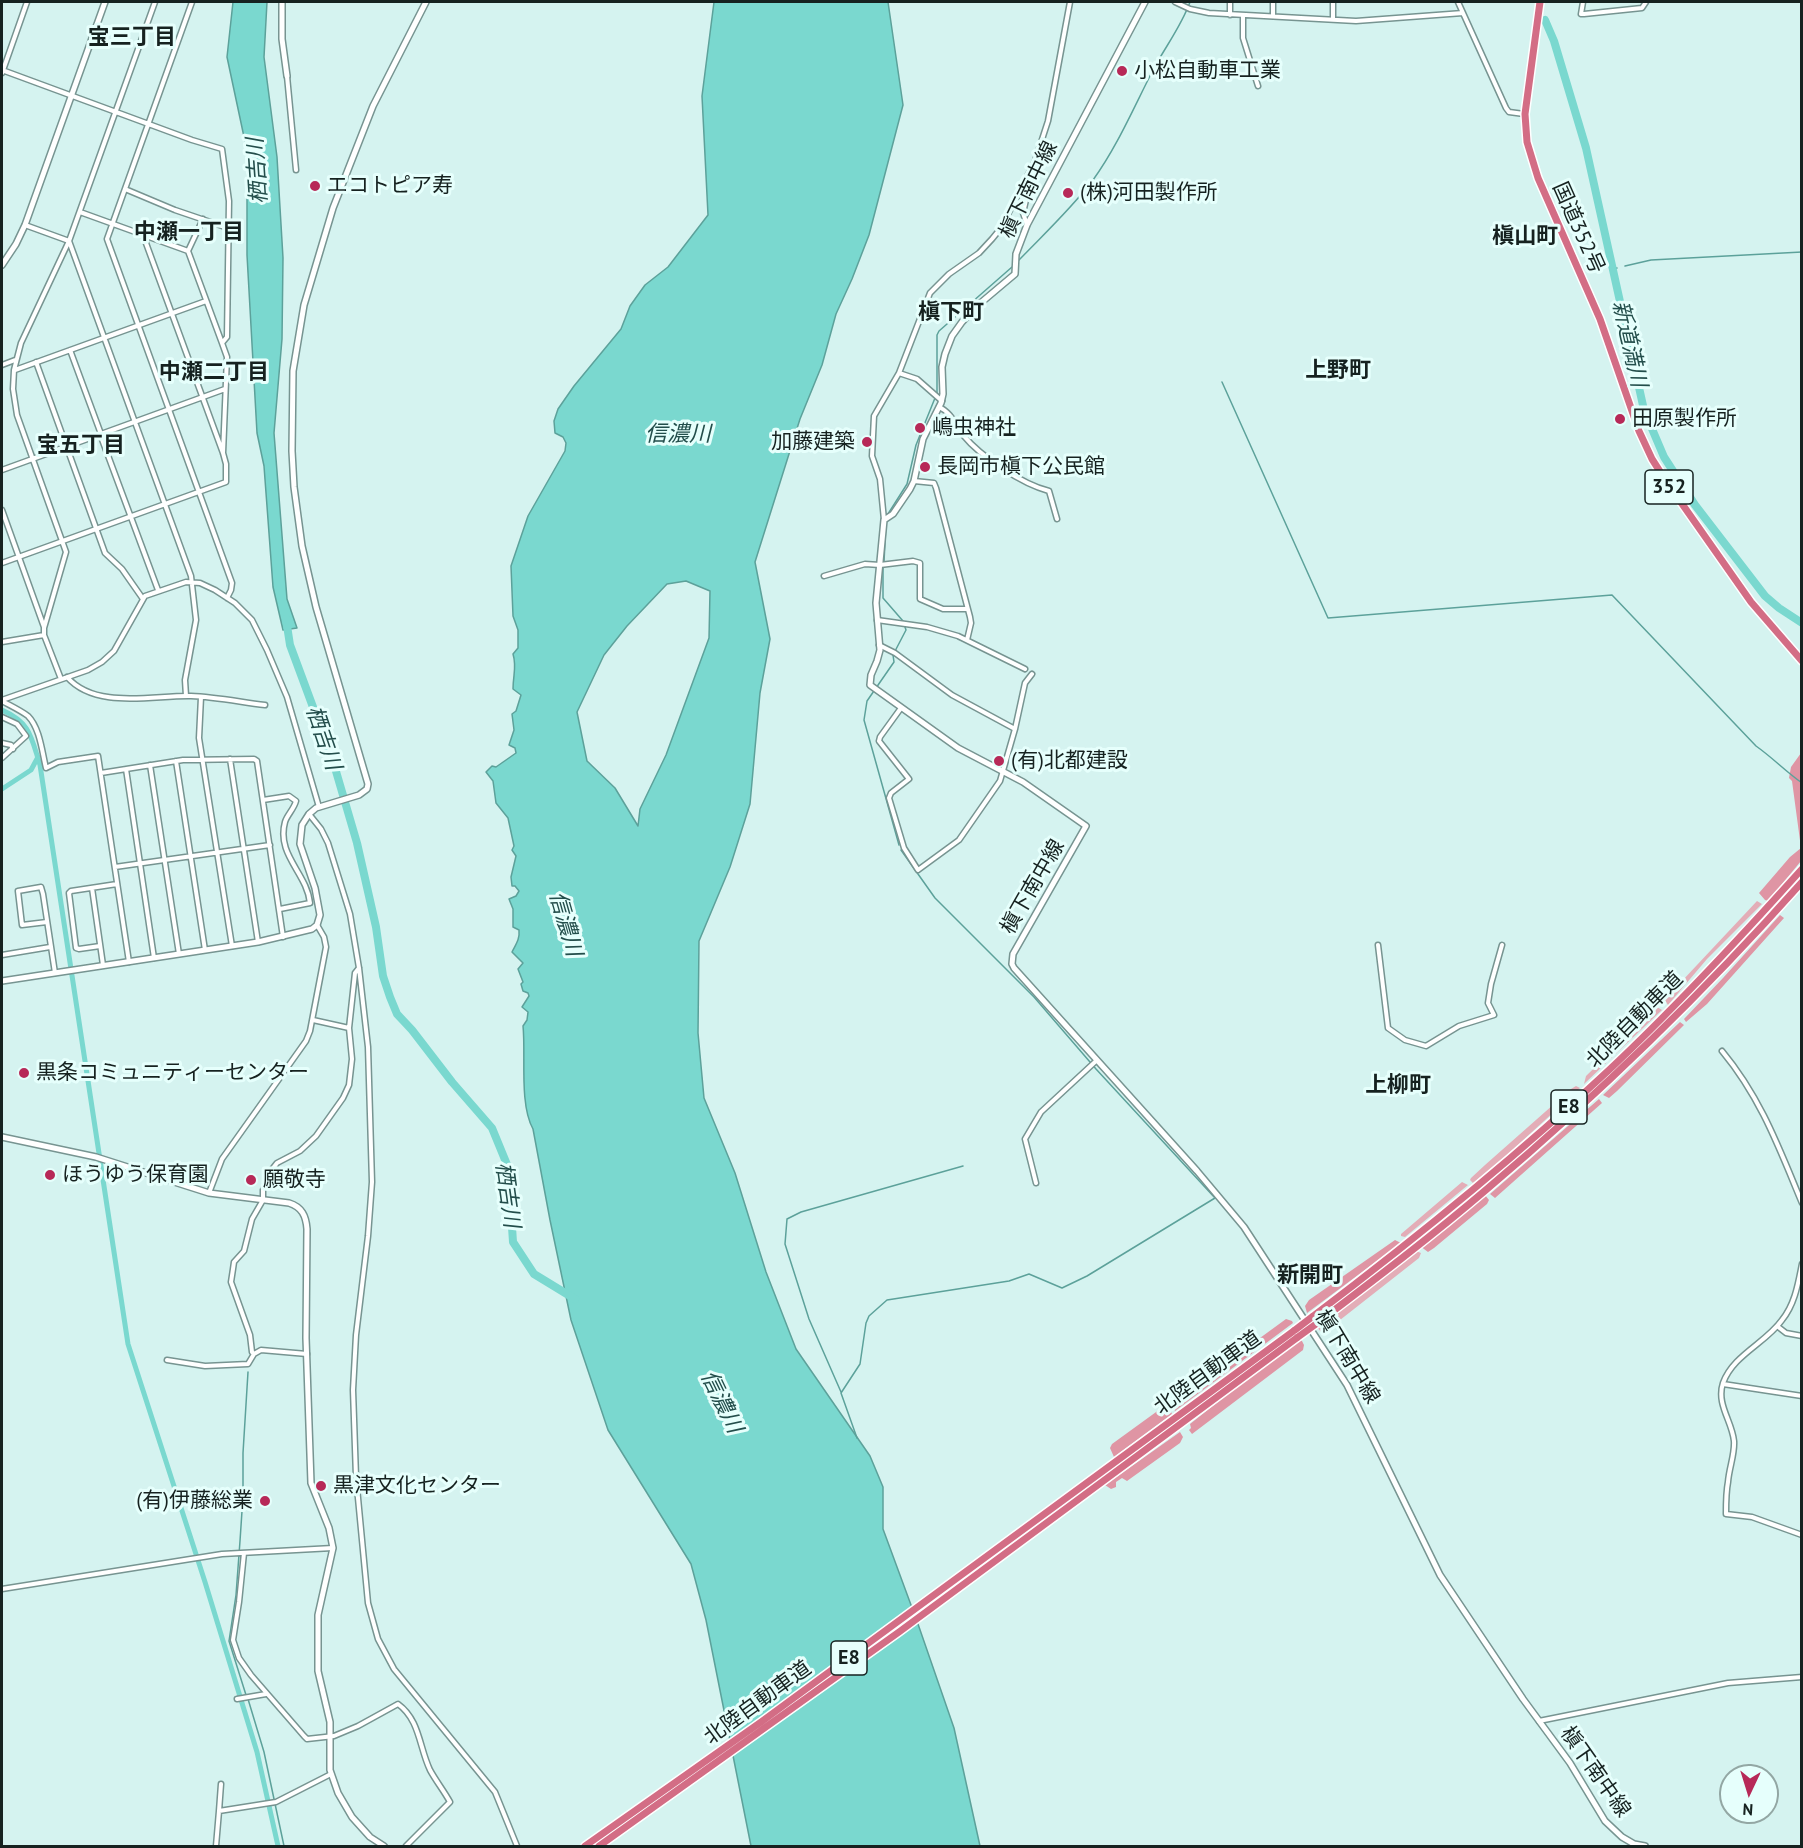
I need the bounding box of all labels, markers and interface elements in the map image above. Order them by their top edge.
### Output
district label: 宝三丁目 [88,25,176,51]
place label: 小松自動車工業 [1134,58,1281,84]
marker: 小松自動車工業 [1115,64,1129,78]
water label: 栖吉川 [243,137,273,205]
street label: 槇下南中線 [995,137,1063,243]
place label: エコトピア寿 [327,173,453,199]
street label: 国道352号 [1547,178,1609,278]
marker: エコトピア寿 [308,179,322,193]
place label: (株)河田製作所 [1080,180,1218,206]
marker: (株)河田製作所 [1061,186,1075,200]
district label: 中瀬一丁目 [134,220,244,246]
district label: 槇山町 [1492,224,1558,250]
water label: 新道満川 [1606,298,1652,390]
district label: 槇下町 [918,300,984,326]
district label: 上野町 [1305,358,1371,384]
district label: 中瀬二丁目 [159,360,269,386]
place label: 田原製作所 [1632,406,1737,432]
marker: 田原製作所 [1613,412,1627,426]
place label: 嶋虫神社 [932,415,1016,441]
marker: 嶋虫神社 [913,421,927,435]
water label: 信濃川 [645,422,711,448]
place label: 加藤建築 [771,429,855,455]
district label: 宝五丁目 [37,433,125,459]
marker: 加藤建築 [860,435,874,449]
place label: 長岡市槇下公民館 [937,454,1105,480]
marker: 長岡市槇下公民館 [918,460,932,474]
road number: 352 [1645,470,1693,504]
water label: 栖吉川 [300,703,346,773]
place label: (有)北都建設 [1011,748,1128,774]
marker: (有)北都建設 [992,754,1006,768]
street label: 槇下南中線 [996,835,1070,939]
water label: 信濃川 [543,889,587,959]
street label: 北陸自動車道 [1582,967,1688,1073]
place label: 黒条コミュニティーセンター [36,1060,309,1086]
marker: 黒条コミュニティーセンター [17,1066,31,1080]
district label: 上柳町 [1365,1073,1431,1099]
road number: E8 [1551,1090,1587,1124]
water label: 栖吉川 [489,1160,525,1230]
place label: ほうゆう保育園 [62,1162,209,1188]
place label: 願敬寺 [263,1167,326,1193]
marker: ほうゆう保育園 [43,1168,57,1182]
marker: 願敬寺 [244,1173,258,1187]
district label: 新開町 [1277,1263,1343,1289]
street label: 槇下南中線 [1309,1306,1385,1408]
street label: 北陸自動車道 [1150,1326,1266,1420]
water label: 信濃川 [695,1367,747,1437]
place label: 黒津文化センター [333,1473,501,1499]
marker: 黒津文化センター [314,1479,328,1493]
place label: (有)伊藤総業 [136,1488,253,1514]
marker: (有)伊藤総業 [258,1494,272,1508]
road number: E8 [831,1641,867,1675]
street label: 北陸自動車道 [700,1656,816,1750]
street label: 槇下南中線 [1555,1722,1635,1822]
north arrow [1719,1764,1779,1824]
text: N [1742,1800,1754,1820]

